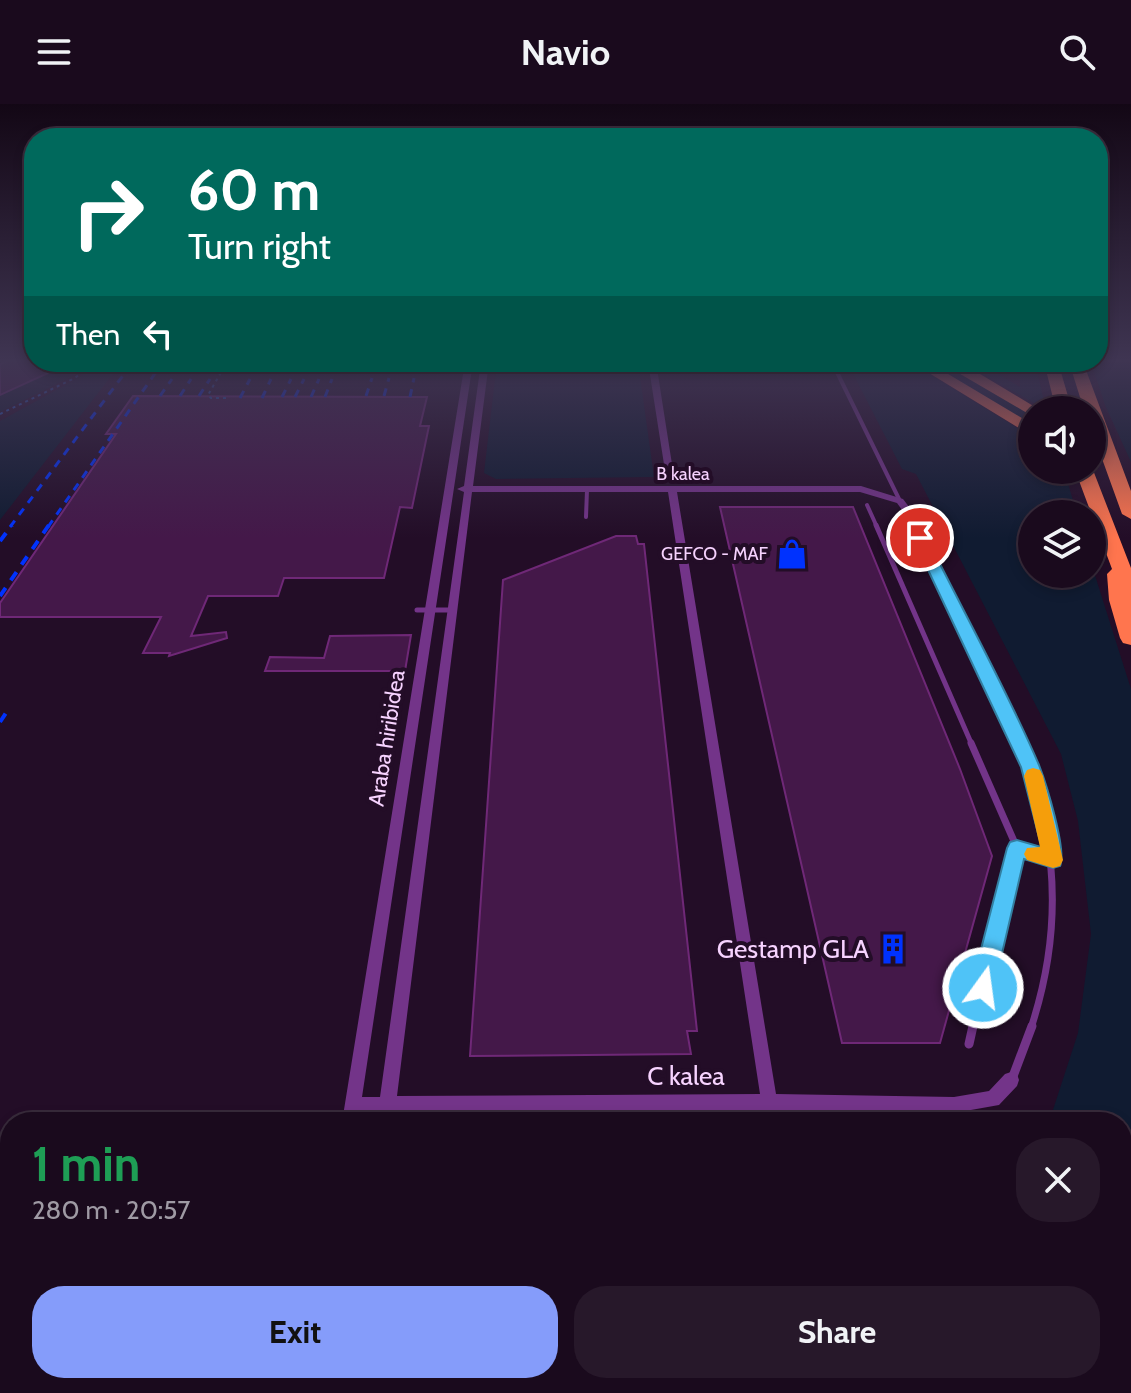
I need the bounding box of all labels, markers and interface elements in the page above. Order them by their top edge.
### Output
icon: menu [32,30,76,74]
text: Navio [521,30,610,74]
icon: search [1055,30,1099,74]
text: 60 m [188,156,320,224]
icon: right [56,160,160,264]
text: Turn right [188,224,331,268]
icon: left [136,312,180,356]
text: Then [56,316,120,353]
map controls [1018,396,1106,588]
button: sound [1018,396,1106,484]
street label: B kalea [656,463,710,485]
button: layers [1018,500,1106,588]
pin [886,504,954,572]
icon: arrive [898,516,942,560]
shop icon: GEFCO - MAF [775,537,809,571]
place label: GEFCO - MAF [661,543,769,565]
street label: Araba hiribidea [362,668,411,808]
building icon: Gestamp GLA [876,932,910,966]
place label: Gestamp GLA [717,933,869,965]
position arrow [941,946,1025,1030]
street label: C kalea [647,1060,725,1092]
text: 1 min [32,1135,140,1193]
button: close [1016,1138,1100,1222]
text: 280 m · 20:57 [32,1194,190,1226]
button: Exit [32,1286,558,1378]
button: Share [574,1286,1100,1378]

